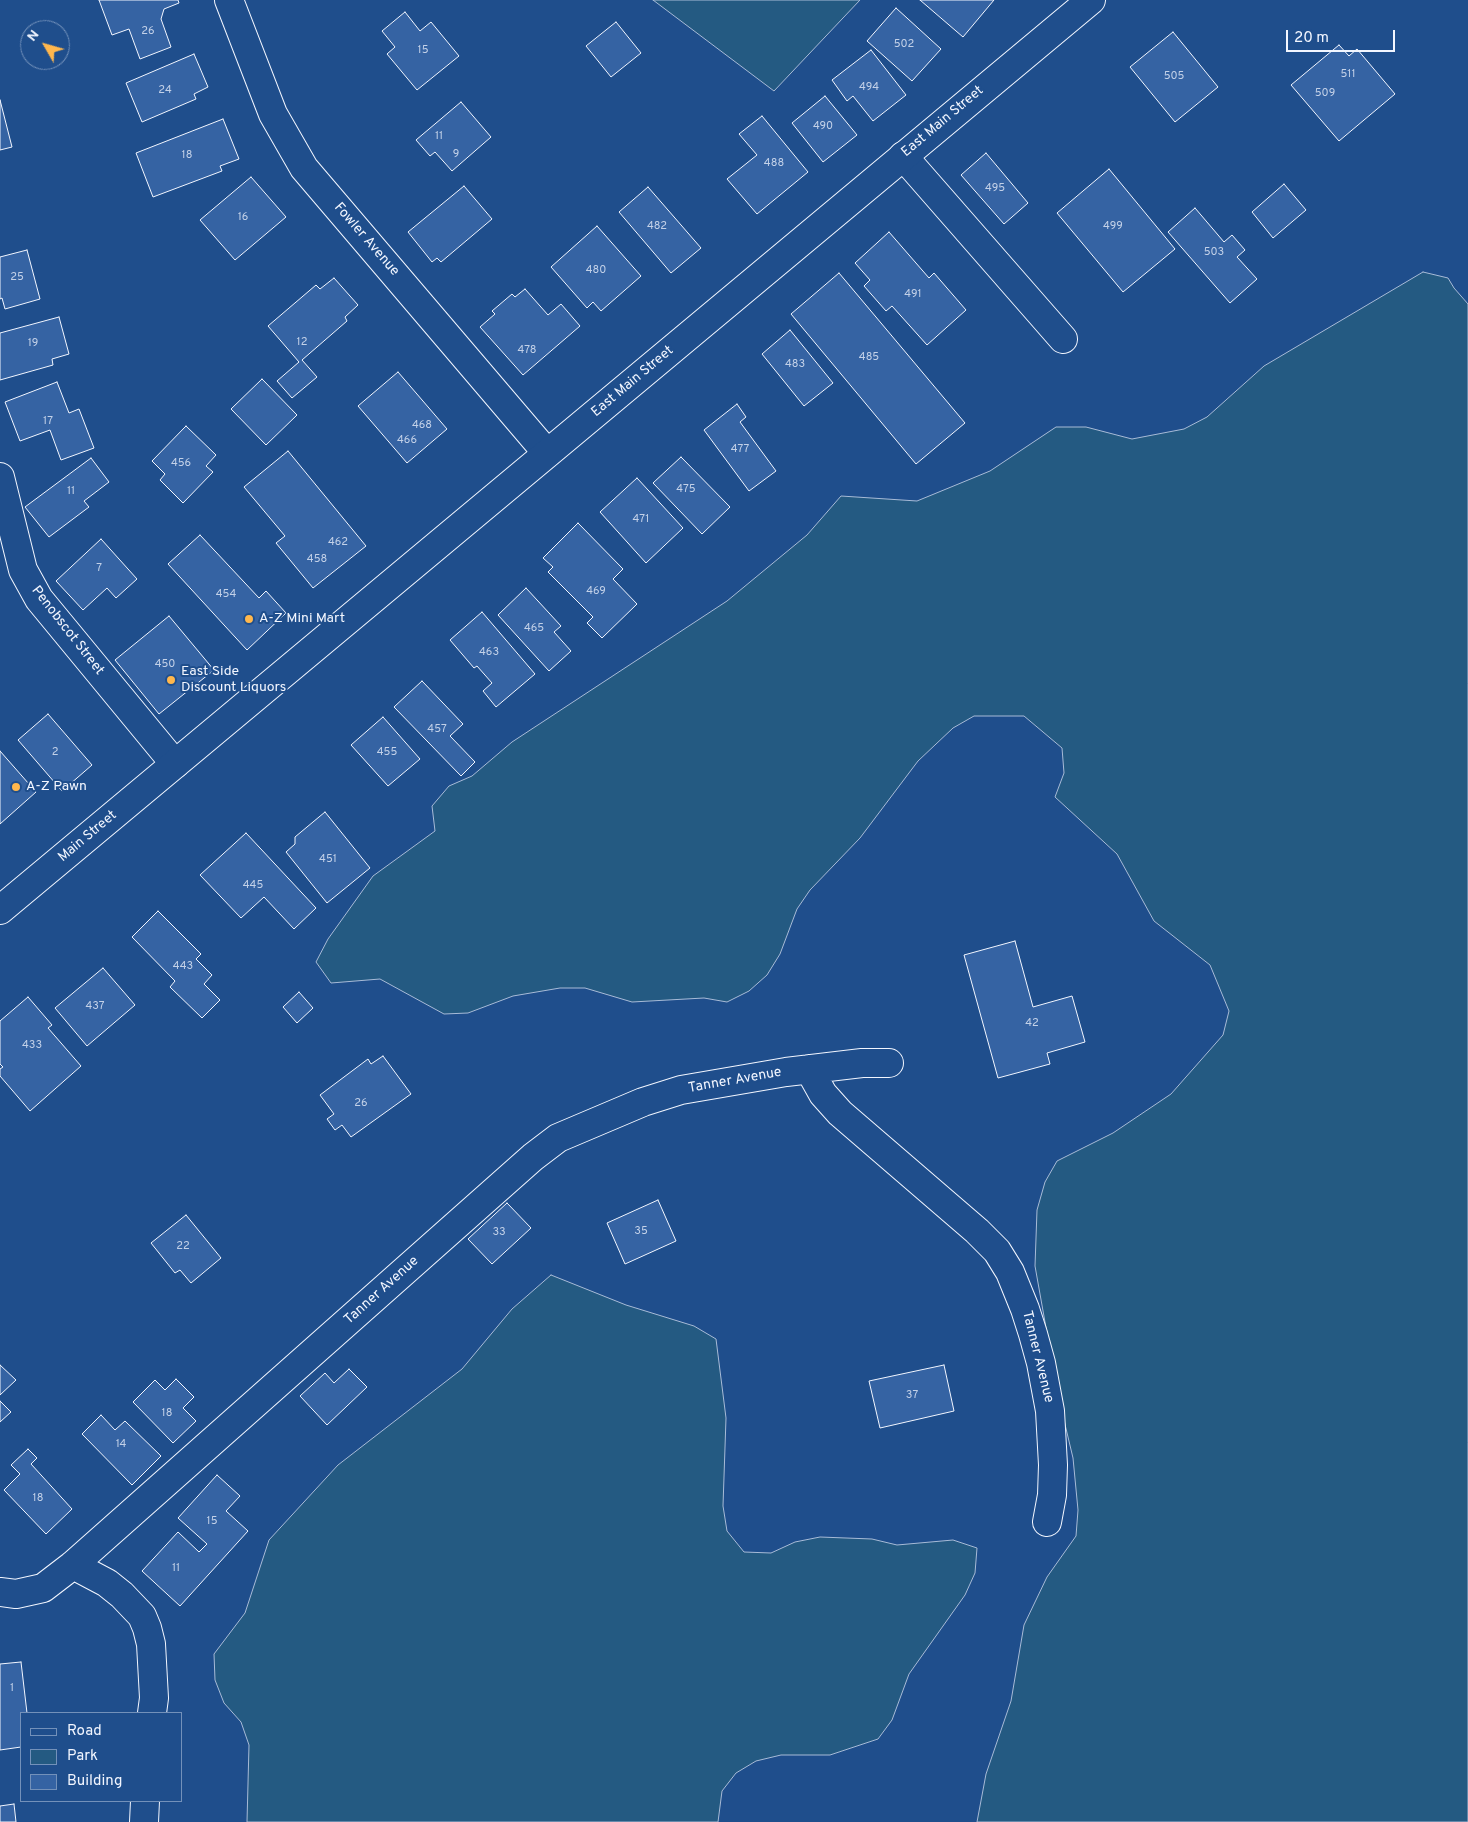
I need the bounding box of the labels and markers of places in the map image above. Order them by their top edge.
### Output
place label: A-Z Mini Mart [259,611,345,627]
marker: A-Z Mini Mart [243,613,255,625]
place label: East Side Discount Liquors [181,664,286,696]
marker: East Side Discount Liquors [165,674,177,686]
place label: A-Z Pawn [26,779,87,795]
marker: A-Z Pawn [10,781,22,793]

